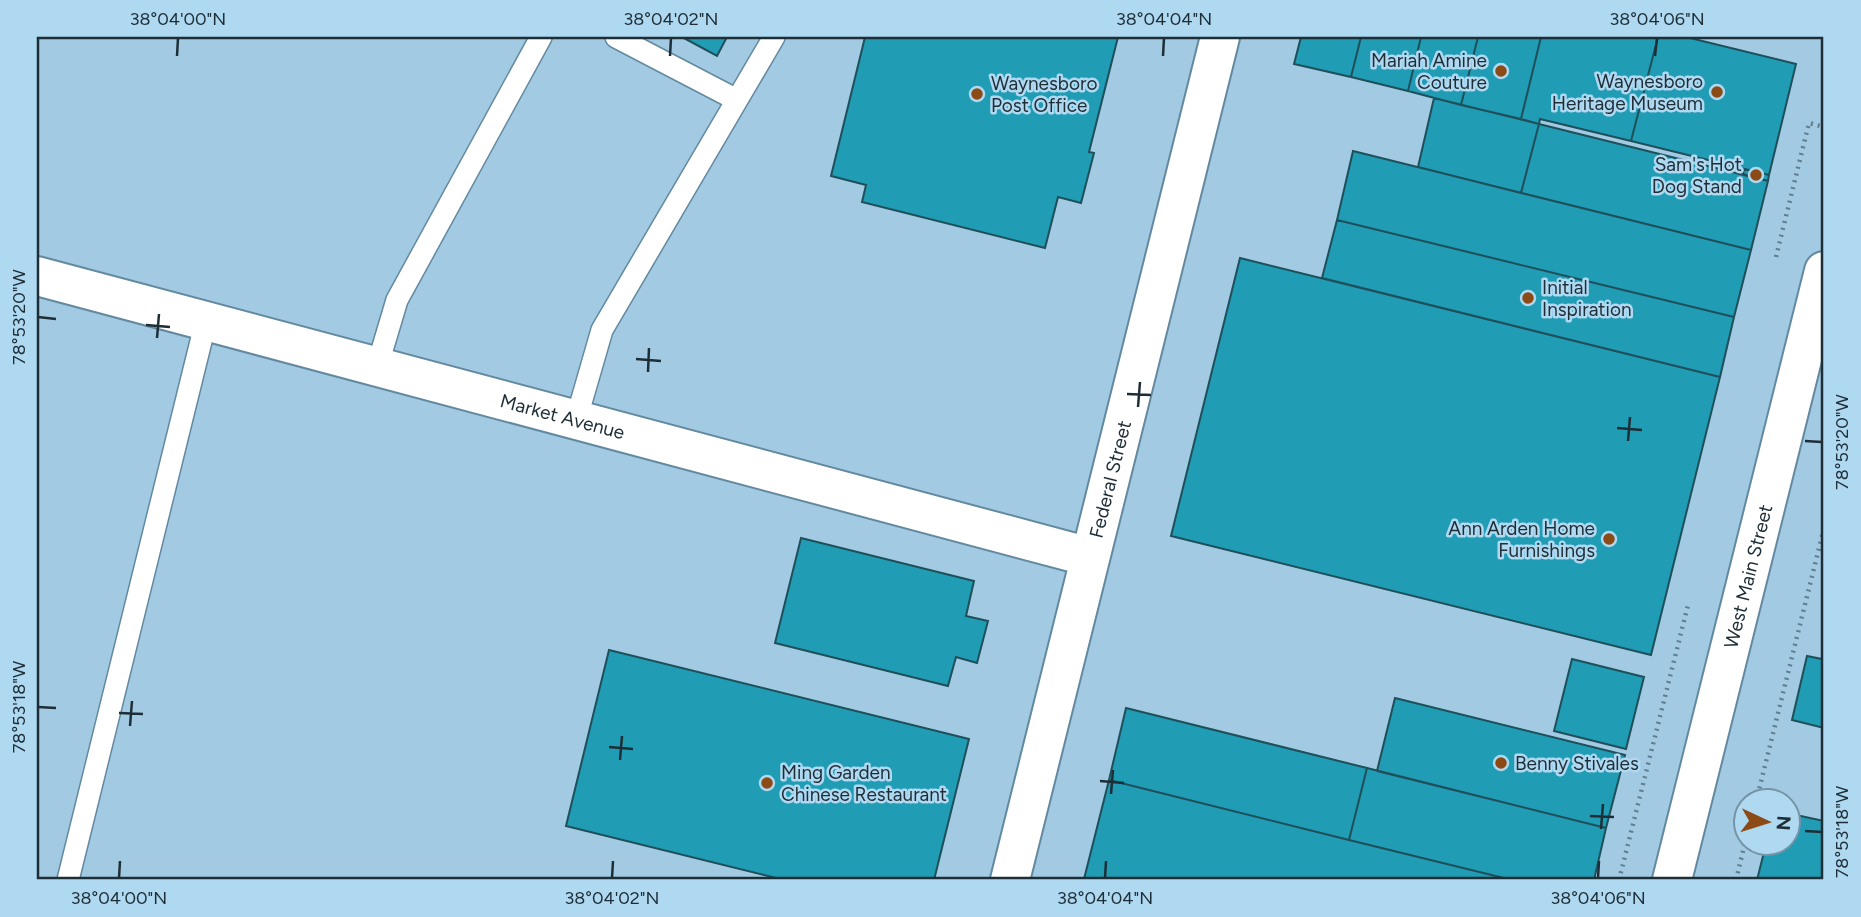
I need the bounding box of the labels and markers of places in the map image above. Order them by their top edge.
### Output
place label: Mariah Amine Couture [1371,49,1487,94]
marker: Mariah Amine Couture [1493,63,1509,79]
place label: Waynesboro Heritage Museum [1552,70,1703,115]
place label: Waynesboro Post Office [991,72,1097,117]
marker: Waynesboro Heritage Museum [1709,84,1725,100]
marker: Waynesboro Post Office [969,86,985,102]
place label: Sam's Hot Dog Stand [1652,153,1742,198]
marker: Sam's Hot Dog Stand [1748,167,1764,183]
place label: Initial Inspiration [1542,276,1632,321]
marker: Initial Inspiration [1520,290,1536,306]
place label: Ann Arden Home Furnishings [1448,517,1595,562]
marker: Ann Arden Home Furnishings [1601,531,1617,547]
place label: Benny Stivales [1515,752,1639,775]
marker: Benny Stivales [1493,755,1509,771]
place label: Ming Garden Chinese Restaurant [781,761,947,806]
marker: Ming Garden Chinese Restaurant [759,775,775,791]

